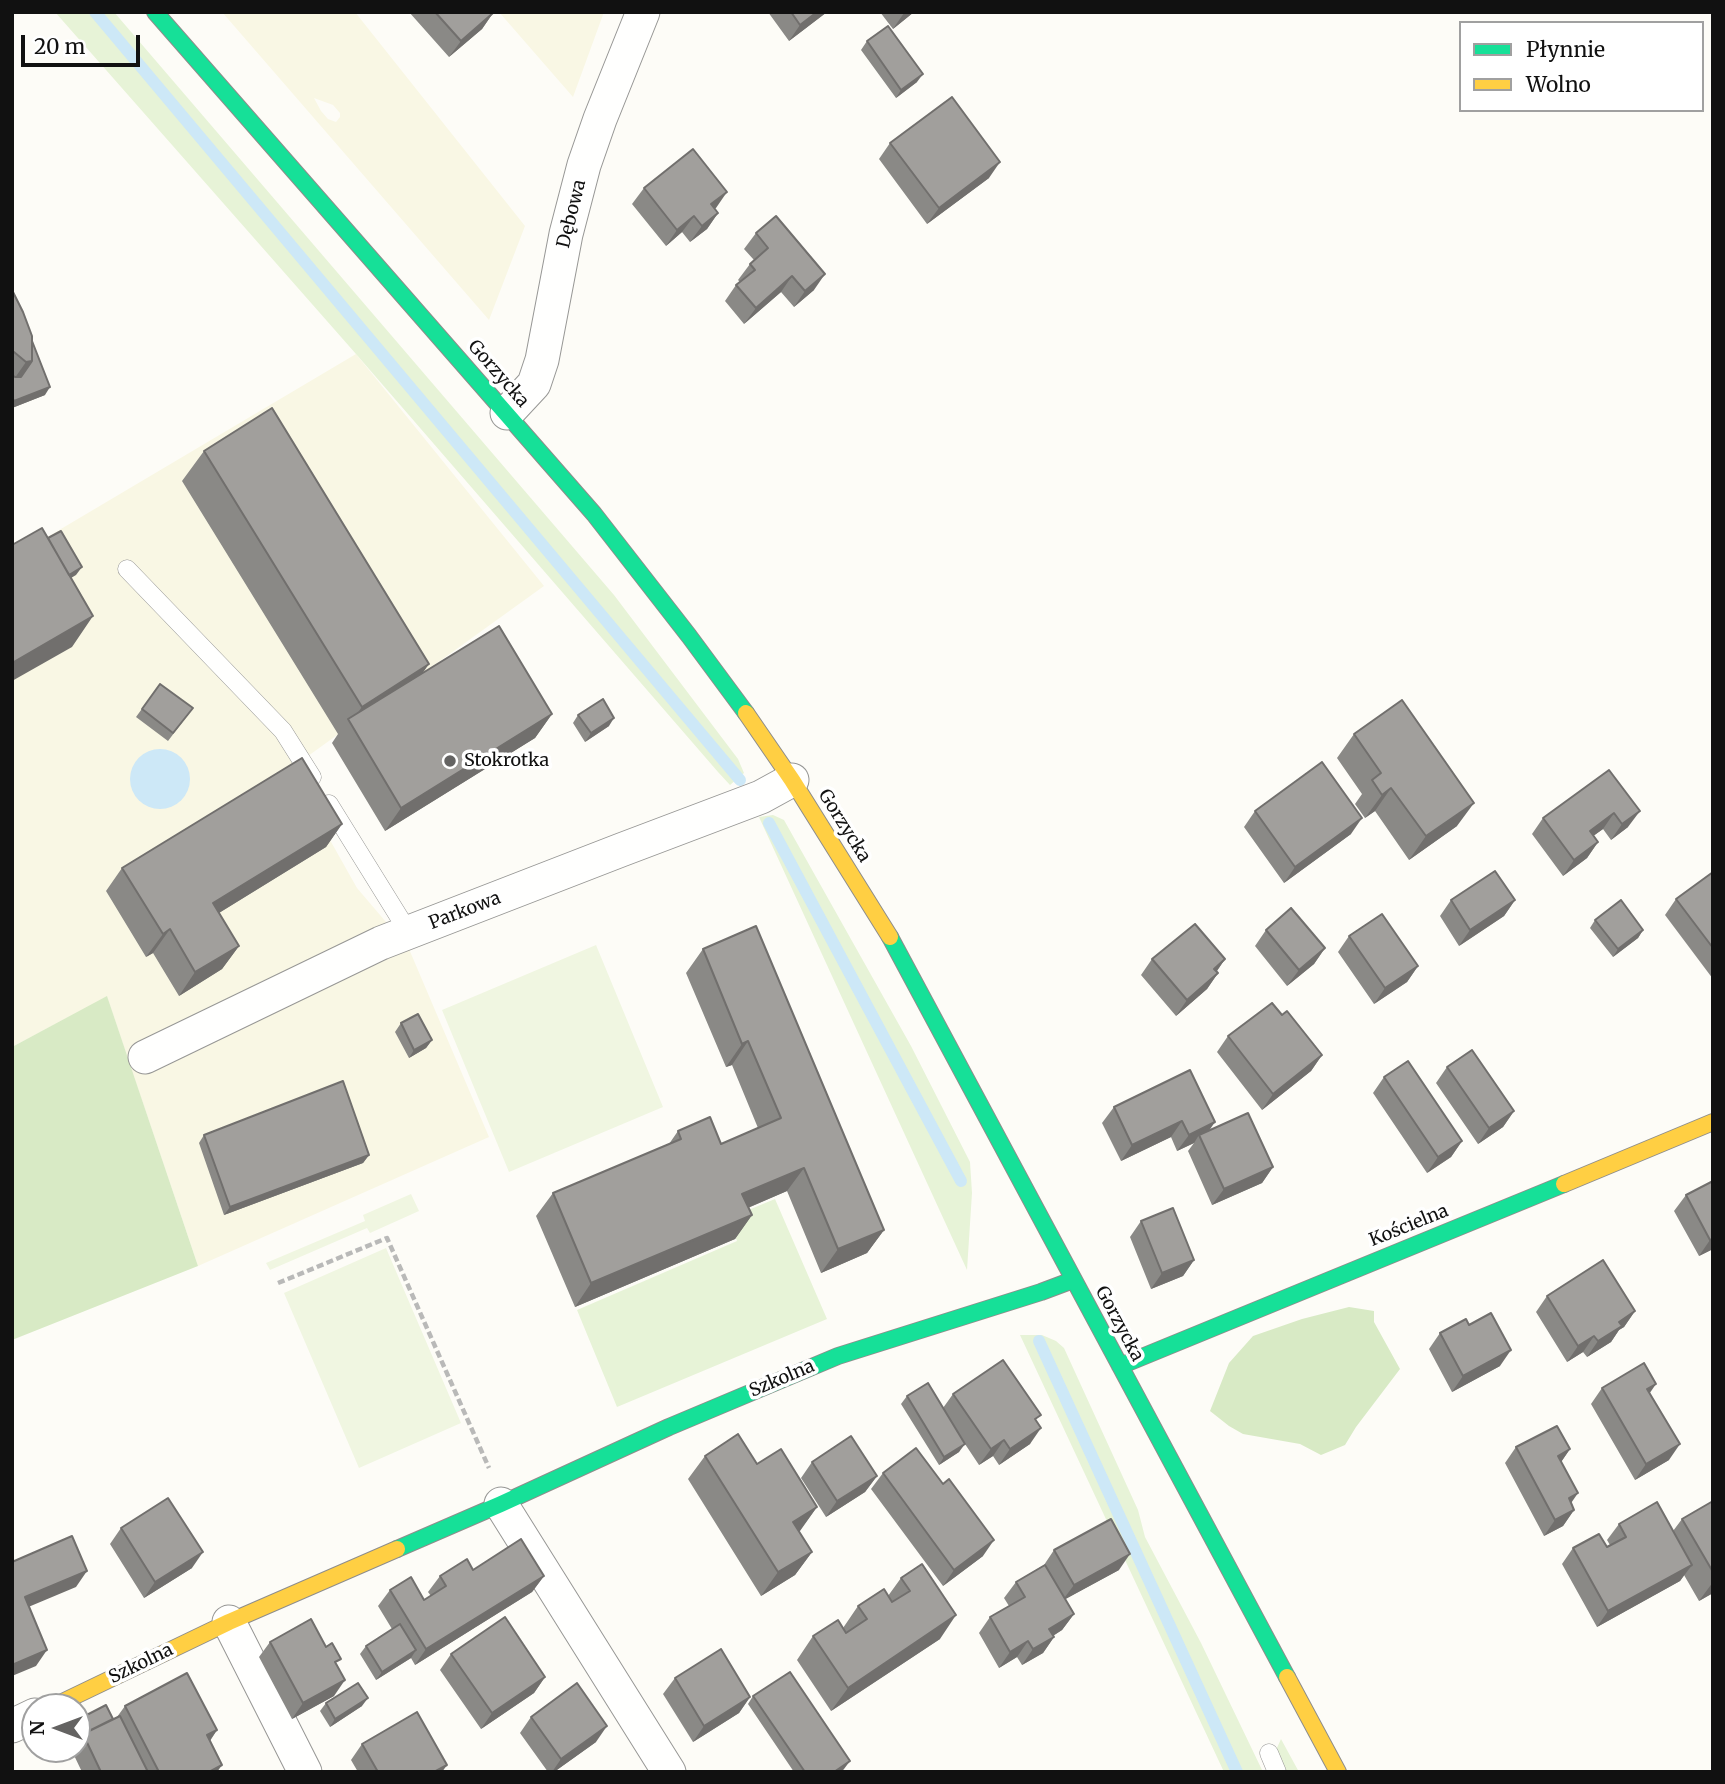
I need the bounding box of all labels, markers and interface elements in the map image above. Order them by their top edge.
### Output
scale bar [24,21,144,65]
legend [1459,21,1704,112]
text: 20 m [34,33,85,60]
text: Płynnie [1526,36,1605,63]
text: Wolno [1526,71,1591,98]
street label: Dębowa [553,178,591,250]
street label: Gorzycka [463,336,533,412]
place label: Stokrotka [464,750,549,772]
marker: Stokrotka [442,753,458,769]
street label: Gorzycka [813,785,875,867]
street label: Parkowa [426,888,504,934]
street label: Kościelna [1366,1200,1452,1252]
street label: Gorzycka [1090,1283,1148,1365]
street label: Szkolna [746,1356,818,1402]
street label: Szkolna [105,1639,177,1689]
north arrow [21,1693,91,1763]
text: N [25,1721,49,1736]

